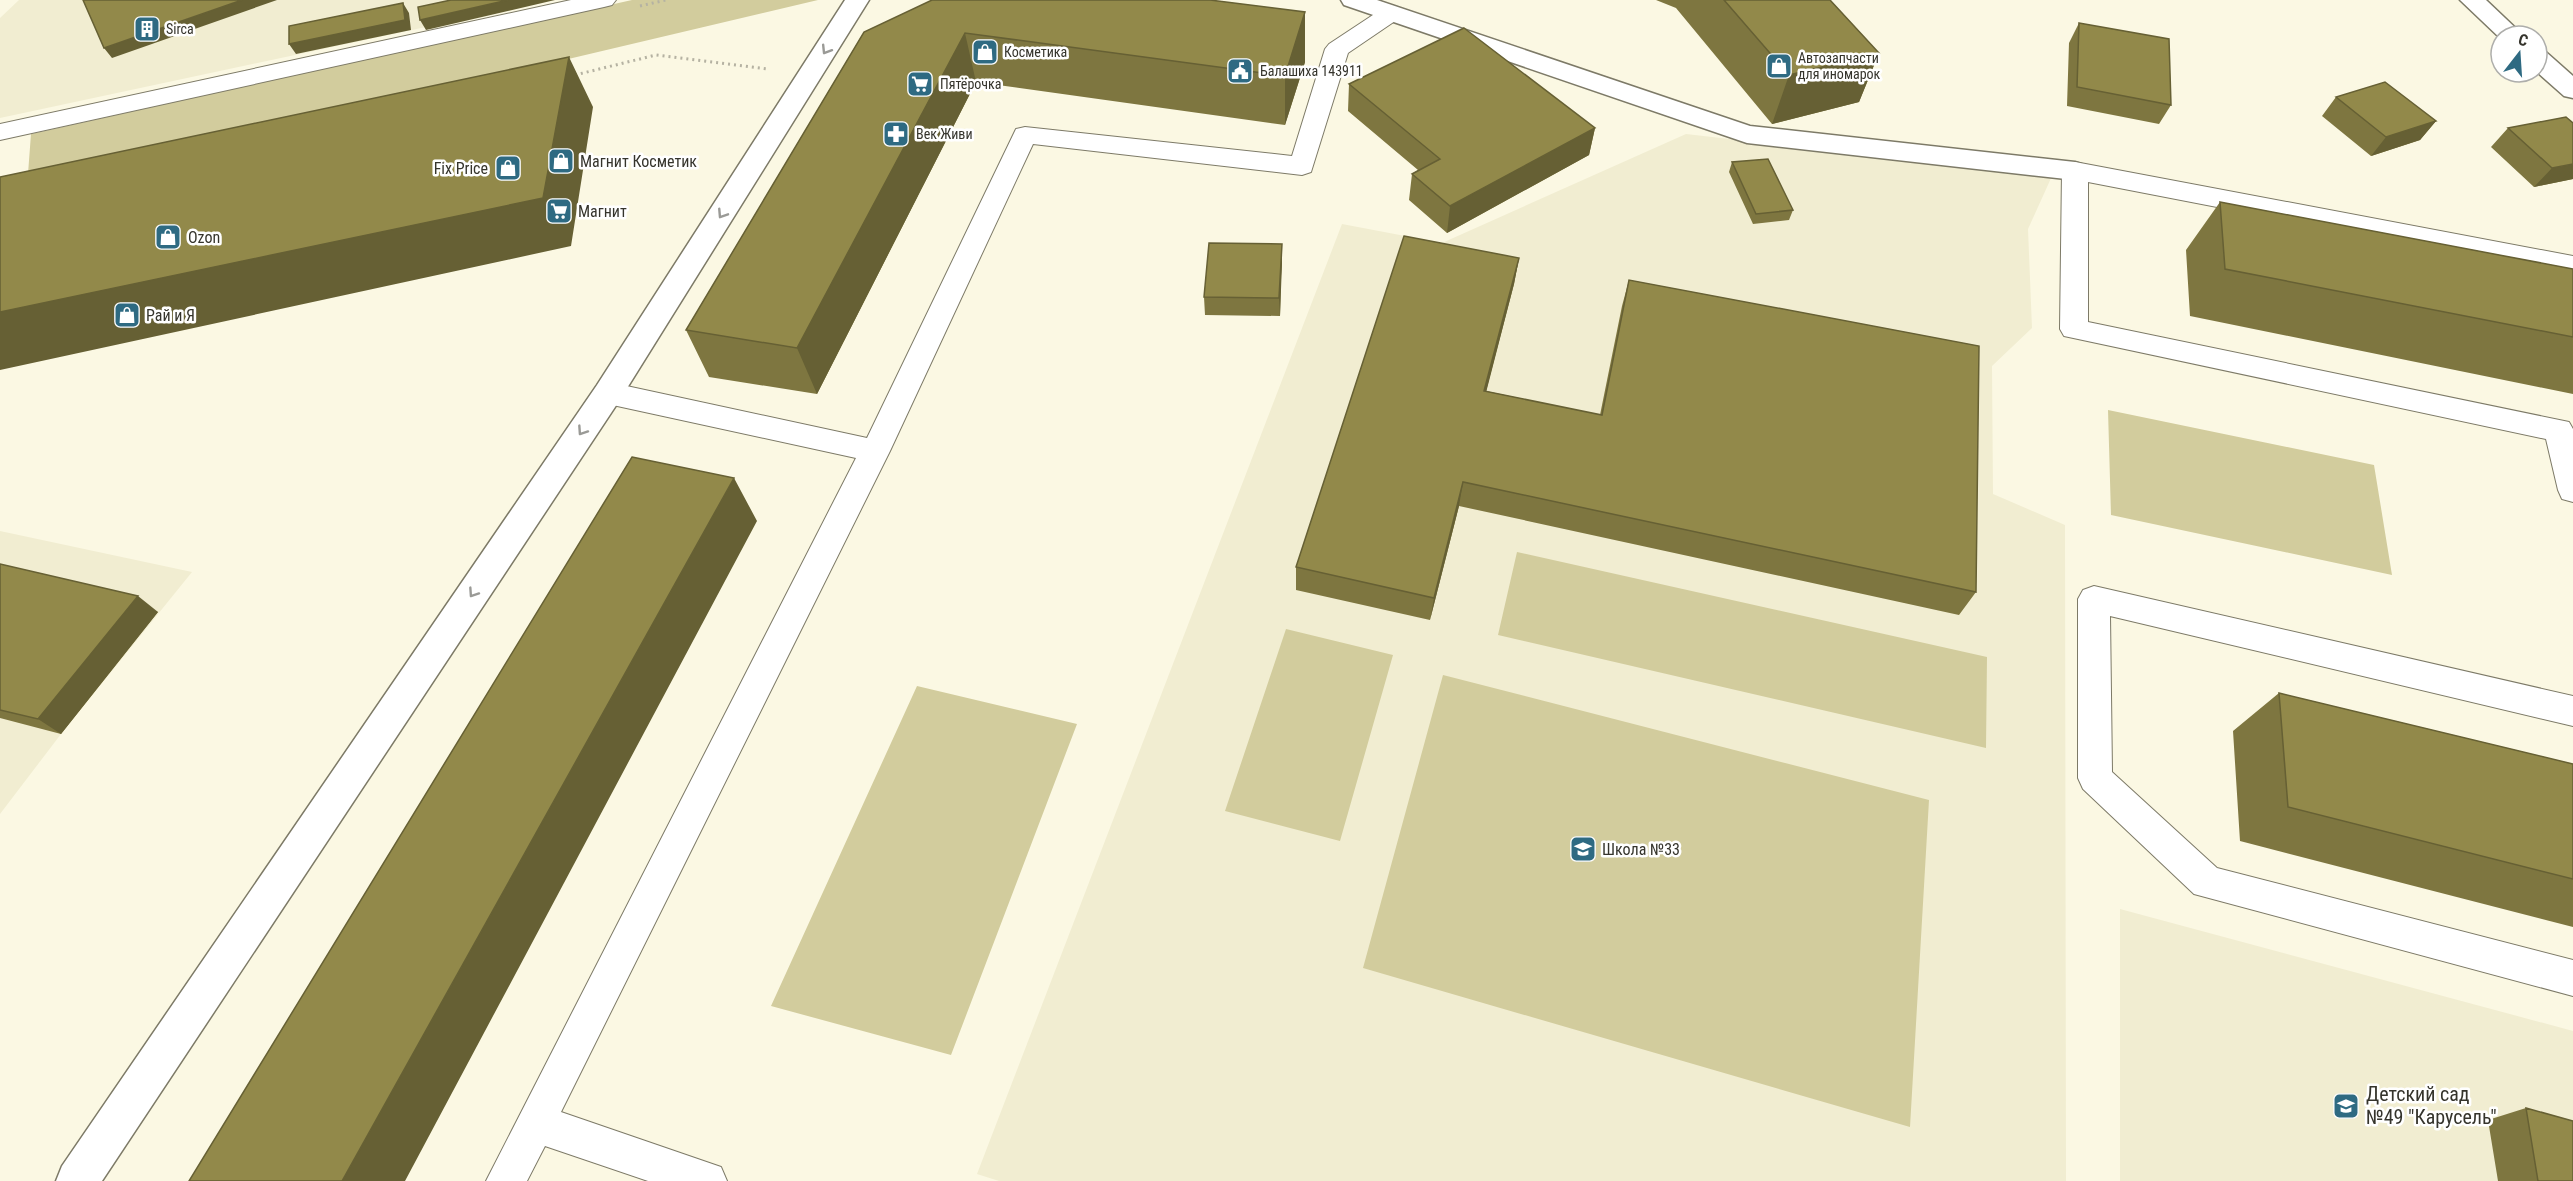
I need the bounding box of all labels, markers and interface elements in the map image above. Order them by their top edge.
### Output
building icon: Sirca [132,14,162,44]
place label: Sirca [166,21,194,37]
north arrow [2489,24,2549,84]
text: С [2516,30,2530,51]
shop icon: Косметика [970,37,1000,67]
one-way arrow [823,43,834,54]
place label: Косметика [1004,44,1067,60]
place label: Автозапчасти для иномарок [1798,50,1881,82]
shop icon: Автозапчасти для иномарок [1764,51,1794,81]
public building icon: Балашиха 143911 [1225,56,1255,86]
place label: Балашиха 143911 [1260,63,1363,79]
supermarket icon: Пятёрочка [905,69,935,99]
place label: Пятёрочка [940,76,1002,92]
pharmacy icon: Век Живи [881,119,911,149]
place label: Век Живи [916,126,973,142]
shop icon: Магнит Косметик [546,146,576,176]
place label: Магнит Косметик [580,152,697,171]
shop icon: Fix Price [493,153,523,183]
place label: Fix Price [434,159,488,178]
supermarket icon: Магнит [544,196,574,226]
place label: Магнит [578,202,627,221]
one-way arrow [717,208,729,218]
shop icon: Ozon [153,222,183,252]
place label: Ozon [188,228,220,247]
shop icon: Рай и Я [112,300,142,330]
place label: Рай и Я [146,306,195,325]
one-way arrow [578,424,589,435]
one-way arrow [469,586,480,597]
school or university icon: Школа №33 [1568,834,1598,864]
place label: Школа №33 [1602,840,1680,859]
place label: Детский сад №49 "Карусель" [2366,1082,2497,1129]
school or university icon: Детский сад №49 "Карусель" [2331,1091,2361,1121]

